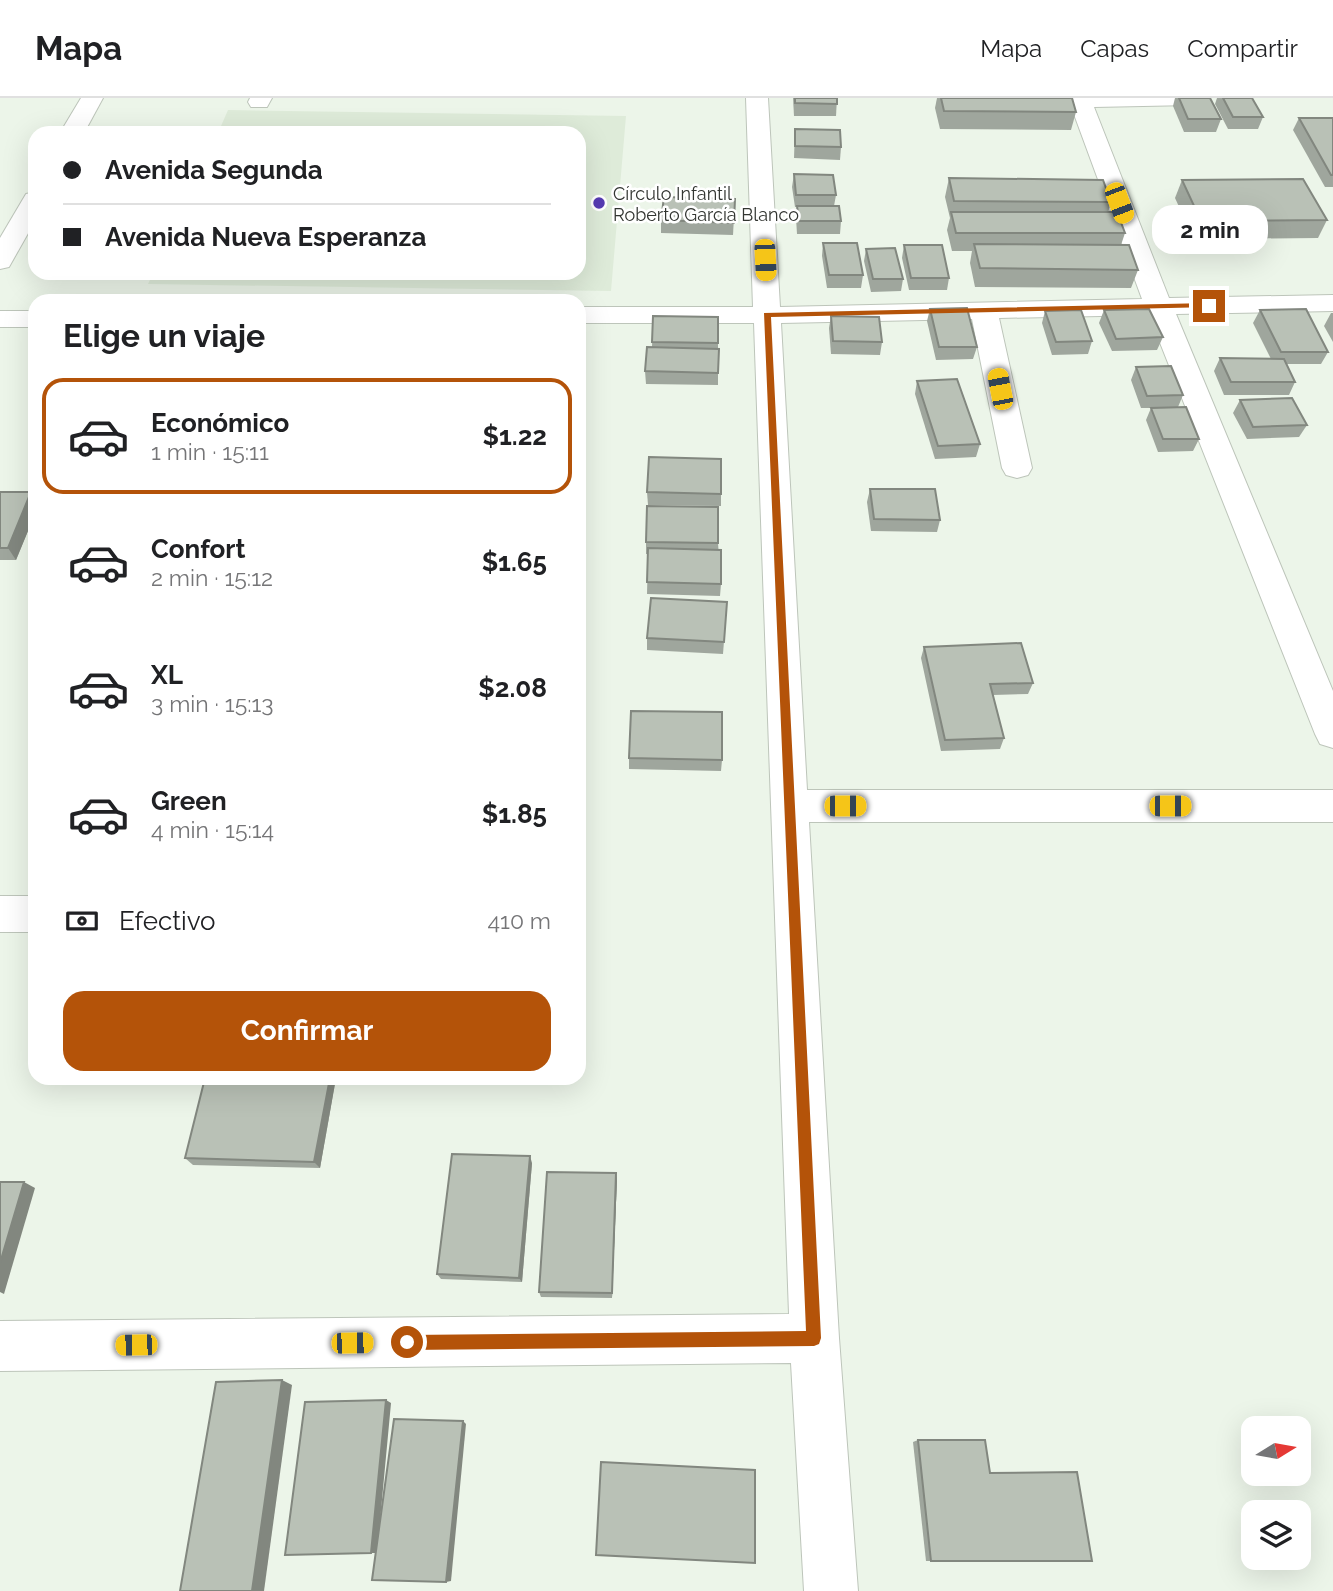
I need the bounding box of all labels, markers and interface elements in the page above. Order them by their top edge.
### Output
text: Mapa [35,29,122,68]
text: Mapa [980,34,1042,63]
text: Capas [1080,34,1149,63]
text: Compartir [1187,34,1298,63]
text: Avenida Segunda [105,155,323,185]
car [1102,180,1137,226]
place label: Círculo Infantil Roberto García Blanco [613,183,799,225]
marker: Círculo Infantil Roberto García Blanco [591,195,607,211]
callout: 2 min [1151,204,1267,254]
text: 2 min [1180,216,1240,243]
text: Avenida Nueva Esperanza [105,222,426,252]
car [754,238,777,282]
route end [1193,290,1225,322]
text: Elige un viaje [63,317,265,354]
car [986,366,1015,412]
icon: car [67,405,130,468]
text: Económico [151,408,289,438]
text: $1.22 [482,421,547,451]
text: 1 min · 15:11 [151,438,269,465]
icon: car [67,531,130,594]
text: Confort [151,534,245,564]
text: $1.65 [482,547,547,577]
text: 2 min · 15:12 [151,564,273,591]
icon: car [67,657,130,720]
text: XL [151,660,183,690]
text: $2.08 [478,673,547,703]
text: 3 min · 15:13 [151,690,274,717]
icon: car [67,783,130,846]
text: Green [151,786,227,816]
car [825,796,867,817]
car [1150,796,1192,817]
text: $1.85 [482,799,547,829]
text: 4 min · 15:14 [151,816,274,843]
icon: cash [63,902,101,940]
text: Efectivo [119,906,216,936]
text: 410 m [488,907,551,934]
button: Confirmar [63,991,551,1071]
route start [391,1326,423,1358]
car [331,1332,374,1354]
car [115,1334,158,1356]
north arrow [1241,1416,1311,1486]
map controls [1241,1416,1311,1570]
button: layers [1241,1500,1311,1570]

